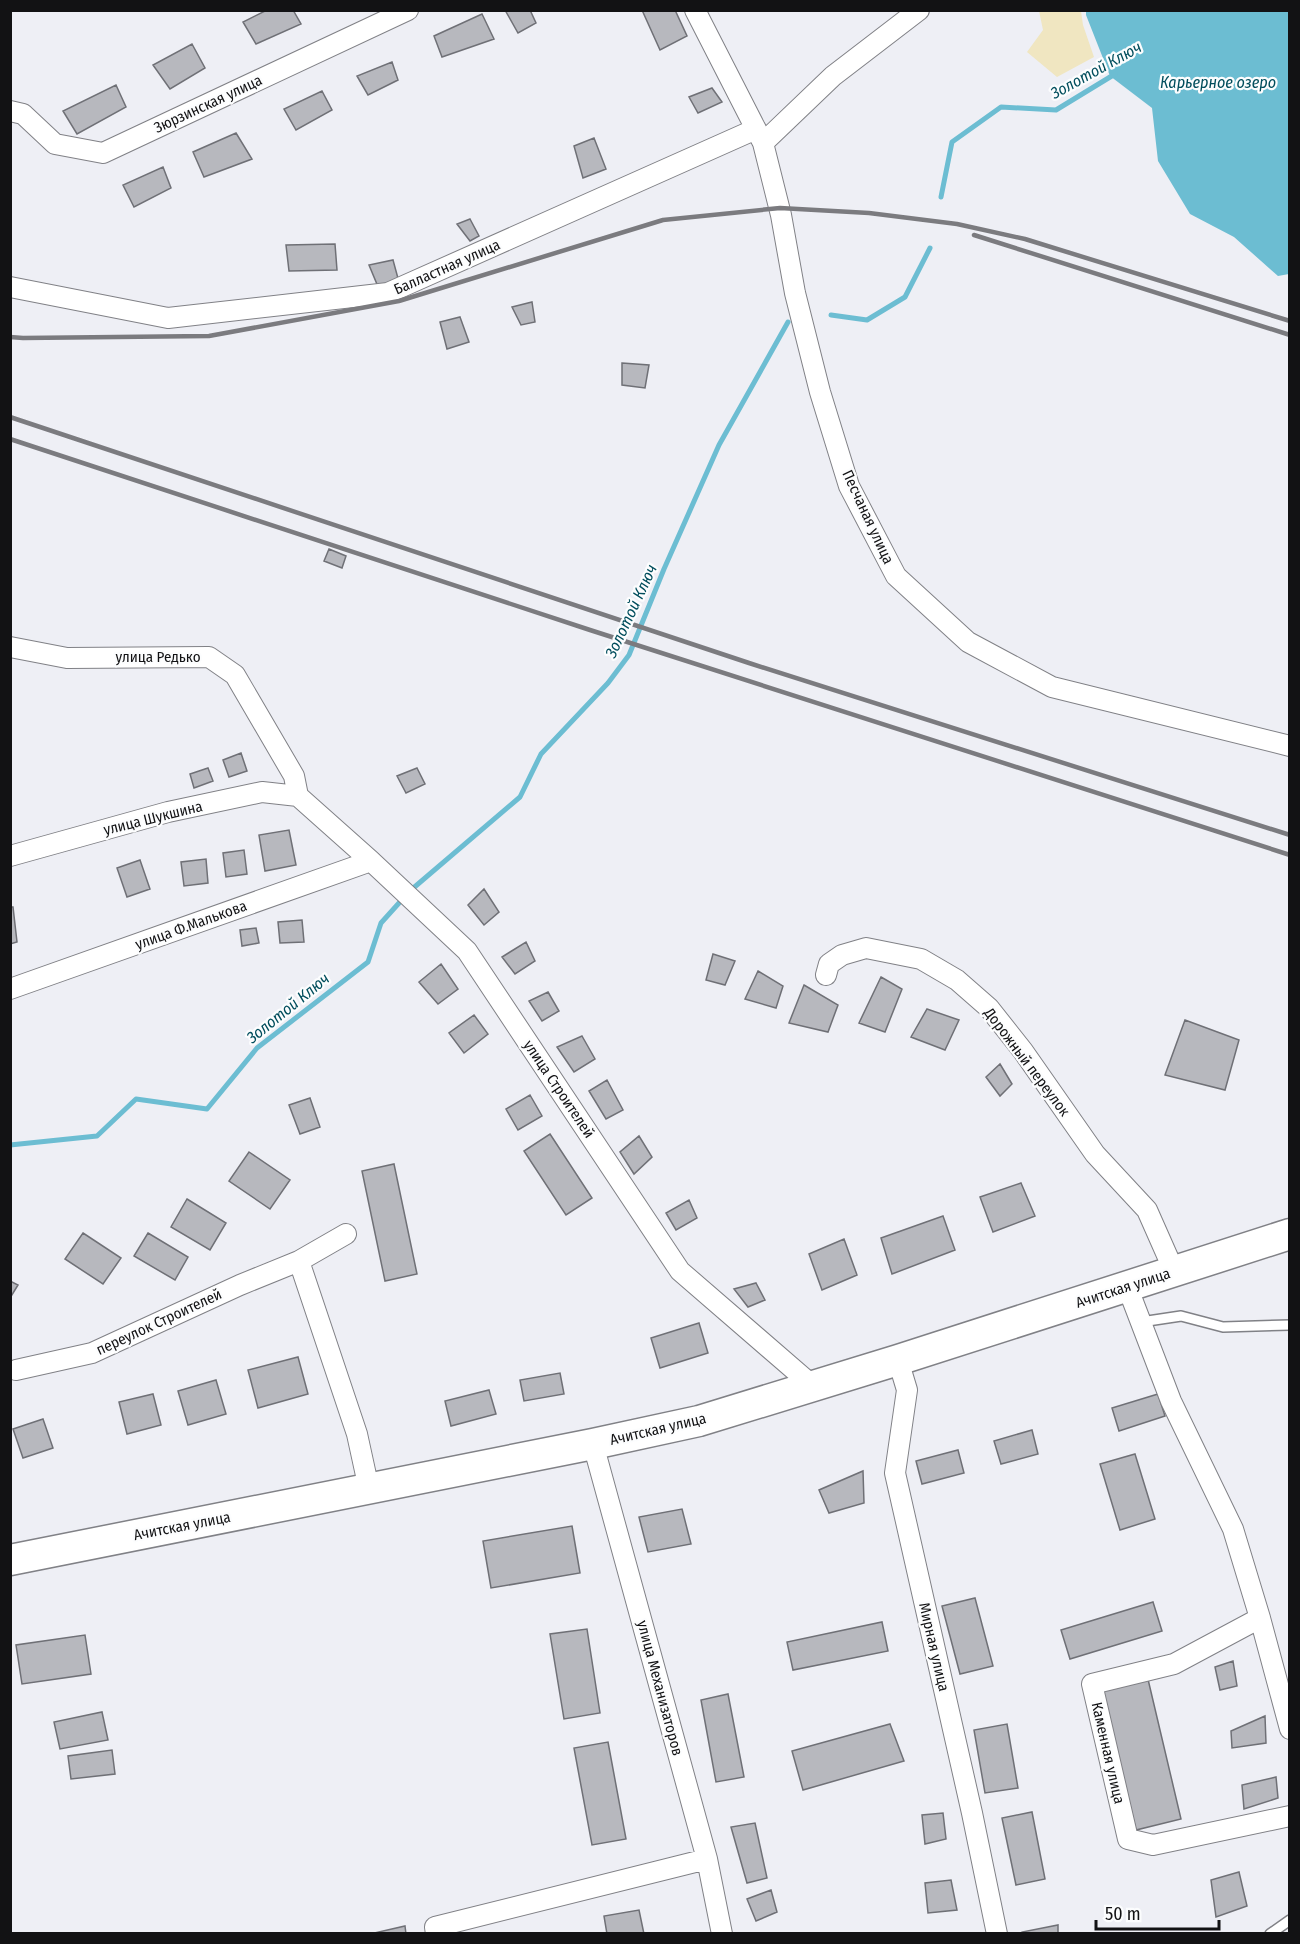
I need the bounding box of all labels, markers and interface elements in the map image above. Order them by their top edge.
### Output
water label: Золотой Ключ [1046,37,1145,103]
street label: Зюрзинская улица [151,71,265,137]
water label: Карьерное озеро [1160,73,1276,92]
street label: Балластная улица [391,236,503,298]
street label: Песчаная улица [838,467,898,567]
water label: Золотой Ключ [601,561,661,662]
street label: улица Редько [115,648,201,666]
street label: улица Шукшина [102,797,204,839]
street label: улица Ф.Малькова [133,896,249,954]
water label: Золотой Ключ [242,969,333,1048]
street label: Дорожный переулок [980,1003,1074,1120]
street label: улица Строителей [520,1037,598,1141]
street label: Ачитская улица [1074,1264,1172,1312]
street label: переулок Строителей [93,1285,225,1359]
street label: Ачитская улица [608,1409,708,1449]
street label: Ачитская улица [132,1508,232,1544]
street label: Мирная улица [915,1601,953,1693]
street label: улица Механизаторов [633,1618,687,1758]
street label: Каменная улица [1088,1700,1128,1806]
scale bar [1096,1893,1219,1931]
text: 50 m [1105,1903,1141,1925]

